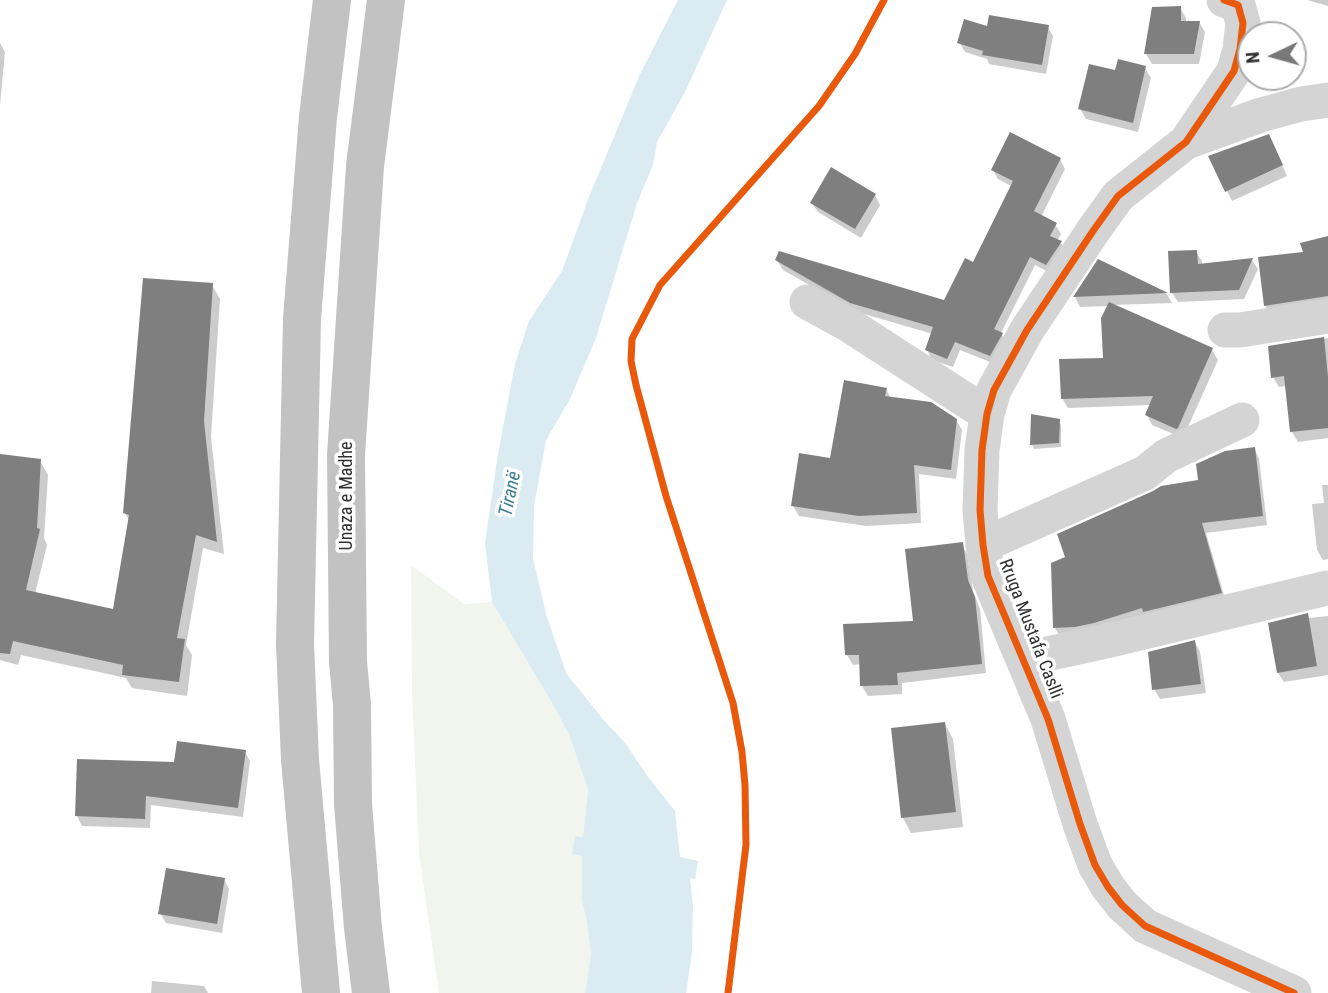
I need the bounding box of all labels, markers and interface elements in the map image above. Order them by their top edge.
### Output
north arrow [1237,21,1307,91]
text: N [1241,51,1265,65]
street label: Unaza e Madhe [336,442,358,550]
water label: Tiranë [495,469,527,519]
street label: Rruga Mustafa Caslli [993,556,1067,702]

